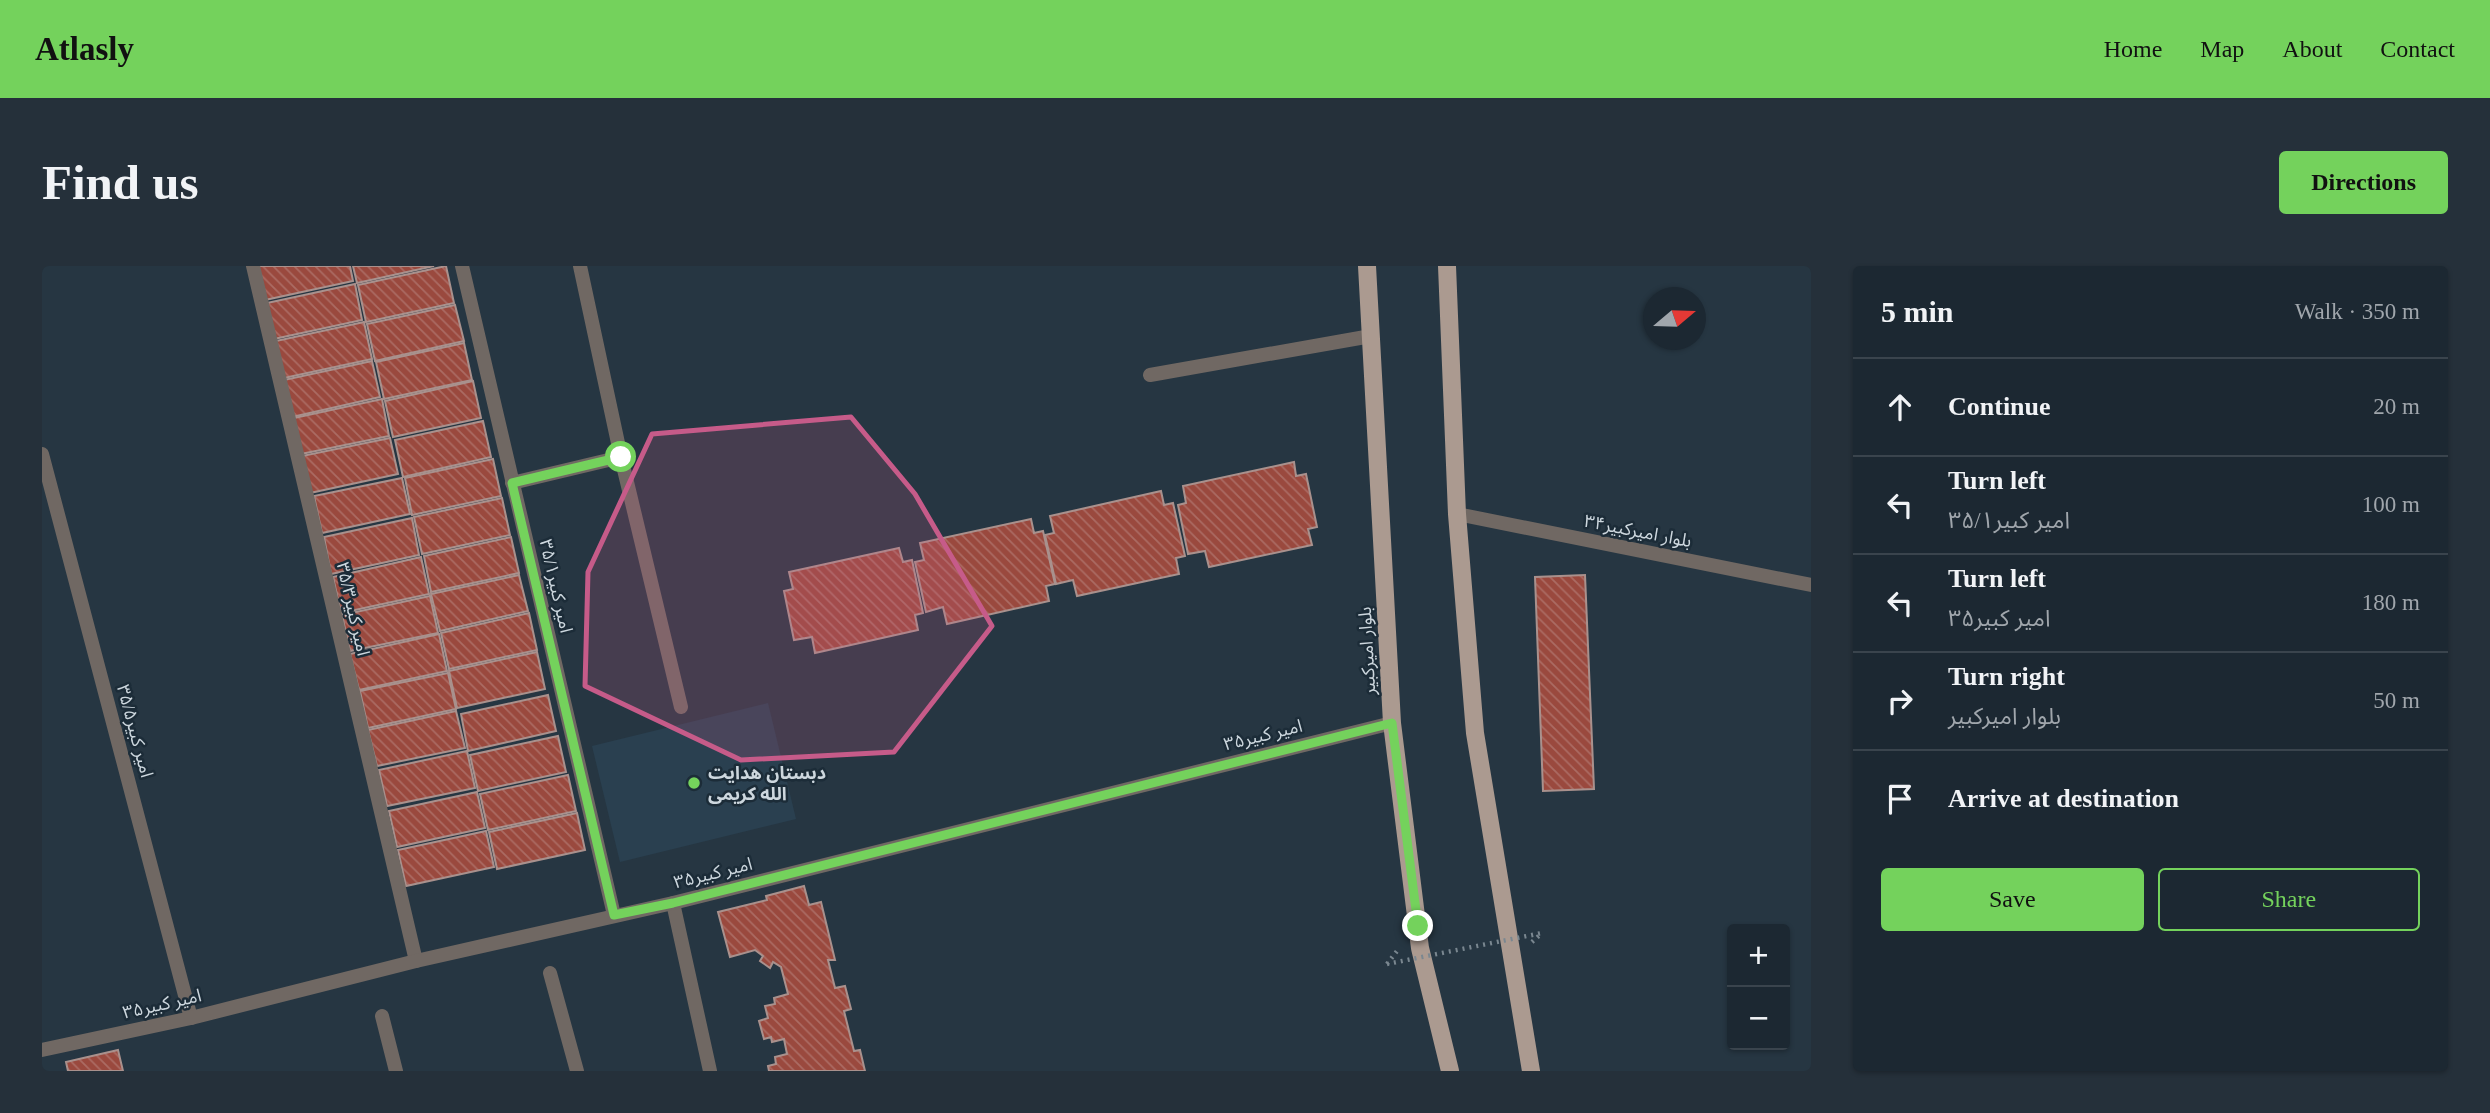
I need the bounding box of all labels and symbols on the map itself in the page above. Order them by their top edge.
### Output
north arrow [1643,287,1706,350]
route start [605,441,636,472]
street label: بلوار امیرکبیر۳۴ [1582,511,1693,552]
street label: امیر کبیر۳۵/۱ [535,537,576,635]
street label: امیر کبیر۳۵/۳ [332,560,373,658]
street label: بلوار امیرکبیر [1355,606,1380,697]
street label: امیر کبیر۳۵/۵ [112,682,157,780]
street label: امیر کبیر۳۵ [1222,716,1305,755]
place label: دبستان هدایت الله کریمی [708,763,826,805]
marker: دبستان هدایت الله کریمی [686,775,702,791]
street label: امیر کبیر۳۵ [672,854,755,893]
route end [1402,910,1433,941]
street label: امیر کبیر۳۵ [121,985,204,1024]

